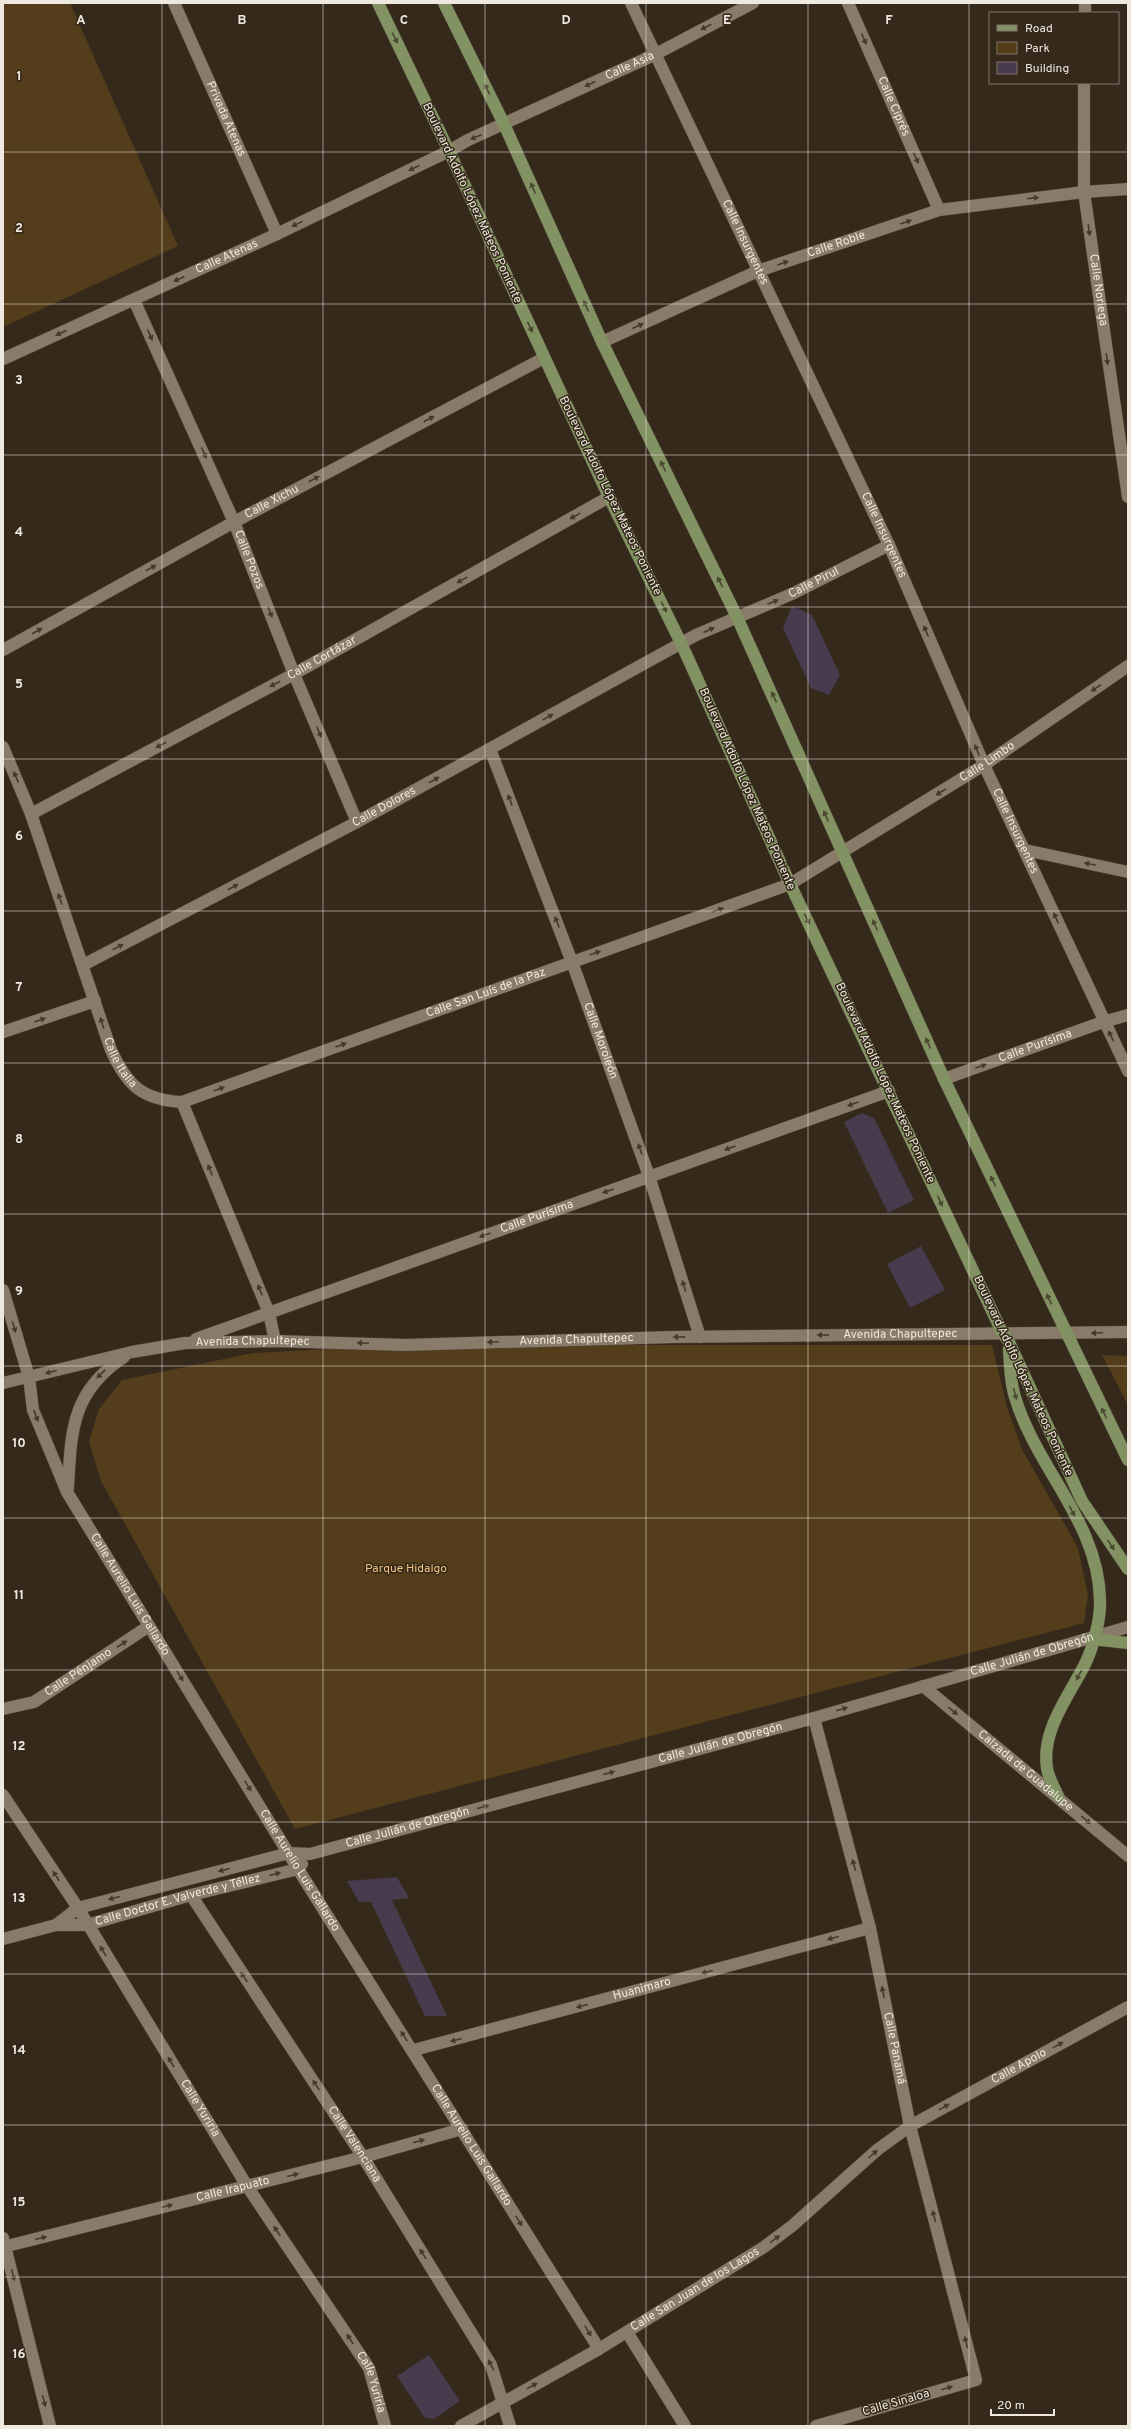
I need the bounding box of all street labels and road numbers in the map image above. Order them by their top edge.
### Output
street label: Calle Asia [603,48,657,84]
street label: Calle Ciprés [873,74,914,139]
street label: Privada Atenas [202,79,249,159]
street label: Boulevard Adolfo López Mateos Poniente [418,100,526,306]
street label: Calle Insurgentes [718,197,772,288]
street label: Calle Roble [805,227,867,262]
street label: Calle Atenas [193,236,261,278]
street label: Calle Noriega [1085,253,1111,327]
street label: Boulevard Adolfo López Mateos Poniente [555,394,665,598]
street label: Calle Xichu [242,481,302,523]
street label: Calle Insurgentes [857,489,910,580]
street label: Calle Pozos [230,528,268,591]
street label: Calle Pirul [786,564,842,602]
street label: Calle Cortázar [285,632,360,684]
street label: Boulevard Adolfo López Mateos Poniente [695,685,799,893]
street label: Calle Limbo [957,738,1018,786]
street label: Calle Dolores [349,783,419,831]
street label: Calle Insurgentes [988,786,1042,877]
street label: Calle San Luís de la Paz [424,964,548,1022]
street label: Boulevard Adolfo López Mateos Poniente [831,980,939,1186]
street label: Calle Moroleón [579,1000,621,1081]
street label: Calle Purísima [996,1026,1074,1067]
street label: Calle Italia [99,1035,140,1092]
street label: Calle Purísima [498,1197,576,1238]
street label: Boulevard Adolfo López Mateos Poniente [969,1273,1077,1479]
street label: Avenida Chapultepec [843,1326,958,1343]
street label: Avenida Chapultepec [519,1330,634,1350]
street label: Avenida Chapultepec [195,1333,310,1351]
street label: Calle Aurelio Luis Gallardo [86,1530,174,1659]
street label: Calle Julián de Obregón [968,1629,1096,1680]
street label: Calle Pénjamo [42,1644,115,1701]
street label: Calle Julián de Obregón [657,1719,784,1768]
street label: Calzada de Guadalupe [974,1726,1077,1815]
street label: Calle Julián de Obregón [344,1803,471,1852]
street label: Calle Aurelio Luis Gallardo [255,1806,343,1935]
street label: Calle Doctor E. Valverde y Téllez [93,1870,262,1930]
street label: Huanimaro [611,1974,673,2004]
street label: Calle Panamá [879,2011,909,2086]
street label: Calle Apolo [988,2045,1050,2088]
street label: Calle Yuriria [176,2077,223,2140]
street label: Calle Aurelio Luis Gallardo [427,2081,516,2209]
street label: Calle Valenciana [324,2103,385,2185]
street label: Calle Irapuato [195,2173,271,2206]
street label: Calle San Juan de los Lagos [628,2244,763,2336]
street label: Calle Yuriria [352,2348,389,2415]
street label: Calle Sinaloa [860,2386,932,2420]

